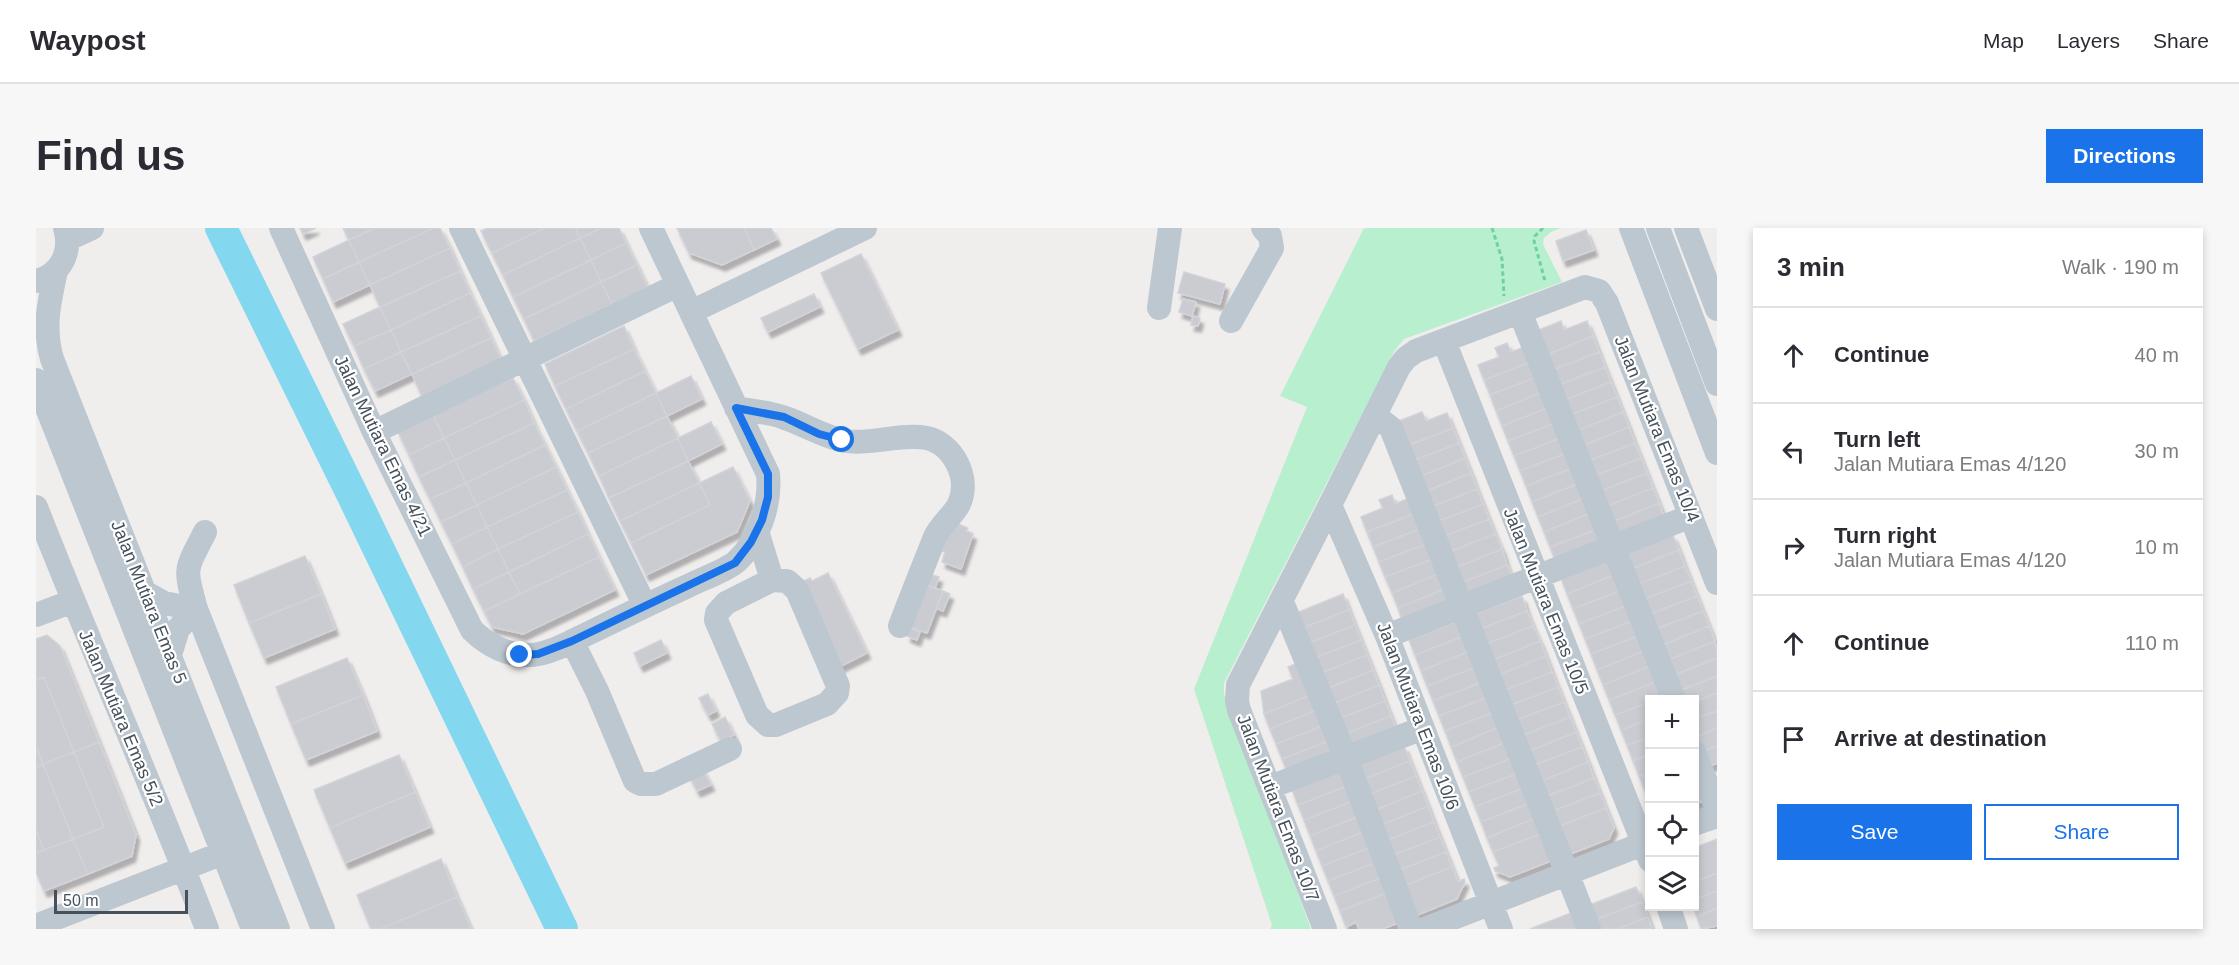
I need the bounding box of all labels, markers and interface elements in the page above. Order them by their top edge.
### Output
text: Waypost [30,25,146,56]
text: Map [1983,29,2024,52]
text: Layers [2057,29,2120,52]
text: Share [2153,29,2209,52]
button: Directions [2046,129,2203,183]
text: Find us [36,132,185,179]
text: 3 min [1777,252,1845,282]
text: Walk · 190 m [2062,256,2179,278]
street label: Jalan Mutiara Emas 10/4 [1610,333,1704,525]
icon: ahead [1777,339,1810,372]
text: Continue [1834,342,1929,367]
text: 40 m [2135,344,2179,366]
street label: Jalan Mutiara Emas 4/21 [330,352,436,540]
route start [828,426,854,452]
text: Turn left [1834,427,1920,452]
icon: left [1777,435,1810,468]
text: 30 m [2135,440,2179,462]
text: Jalan Mutiara Emas 4/120 [1834,453,2066,475]
street label: Jalan Mutiara Emas 10/5 [1499,505,1593,697]
street label: Jalan Mutiara Emas 5 [107,518,191,686]
text: Turn right [1834,523,1936,548]
icon: right [1777,531,1810,564]
text: 10 m [2135,536,2179,558]
text: Jalan Mutiara Emas 4/120 [1834,549,2066,571]
street label: Jalan Mutiara Emas 10/6 [1373,619,1463,813]
street label: Jalan Mutiara Emas 5/2 [75,627,167,809]
icon: ahead [1777,627,1810,660]
text: Continue [1834,630,1929,655]
text: 110 m [2125,632,2179,654]
route end [506,641,532,667]
map controls [1645,695,1699,911]
button: + [1645,695,1699,749]
street label: Jalan Mutiara Emas 10/7 [1233,711,1323,905]
icon: arrive [1777,723,1810,756]
text: Arrive at destination [1834,726,2047,751]
button: − [1645,749,1699,803]
button: locate [1645,803,1699,857]
button: Save [1777,804,1972,860]
button: Share [1984,804,2179,860]
button: layers [1645,857,1699,911]
scale bar [54,887,188,914]
text: 50 m [63,892,99,909]

